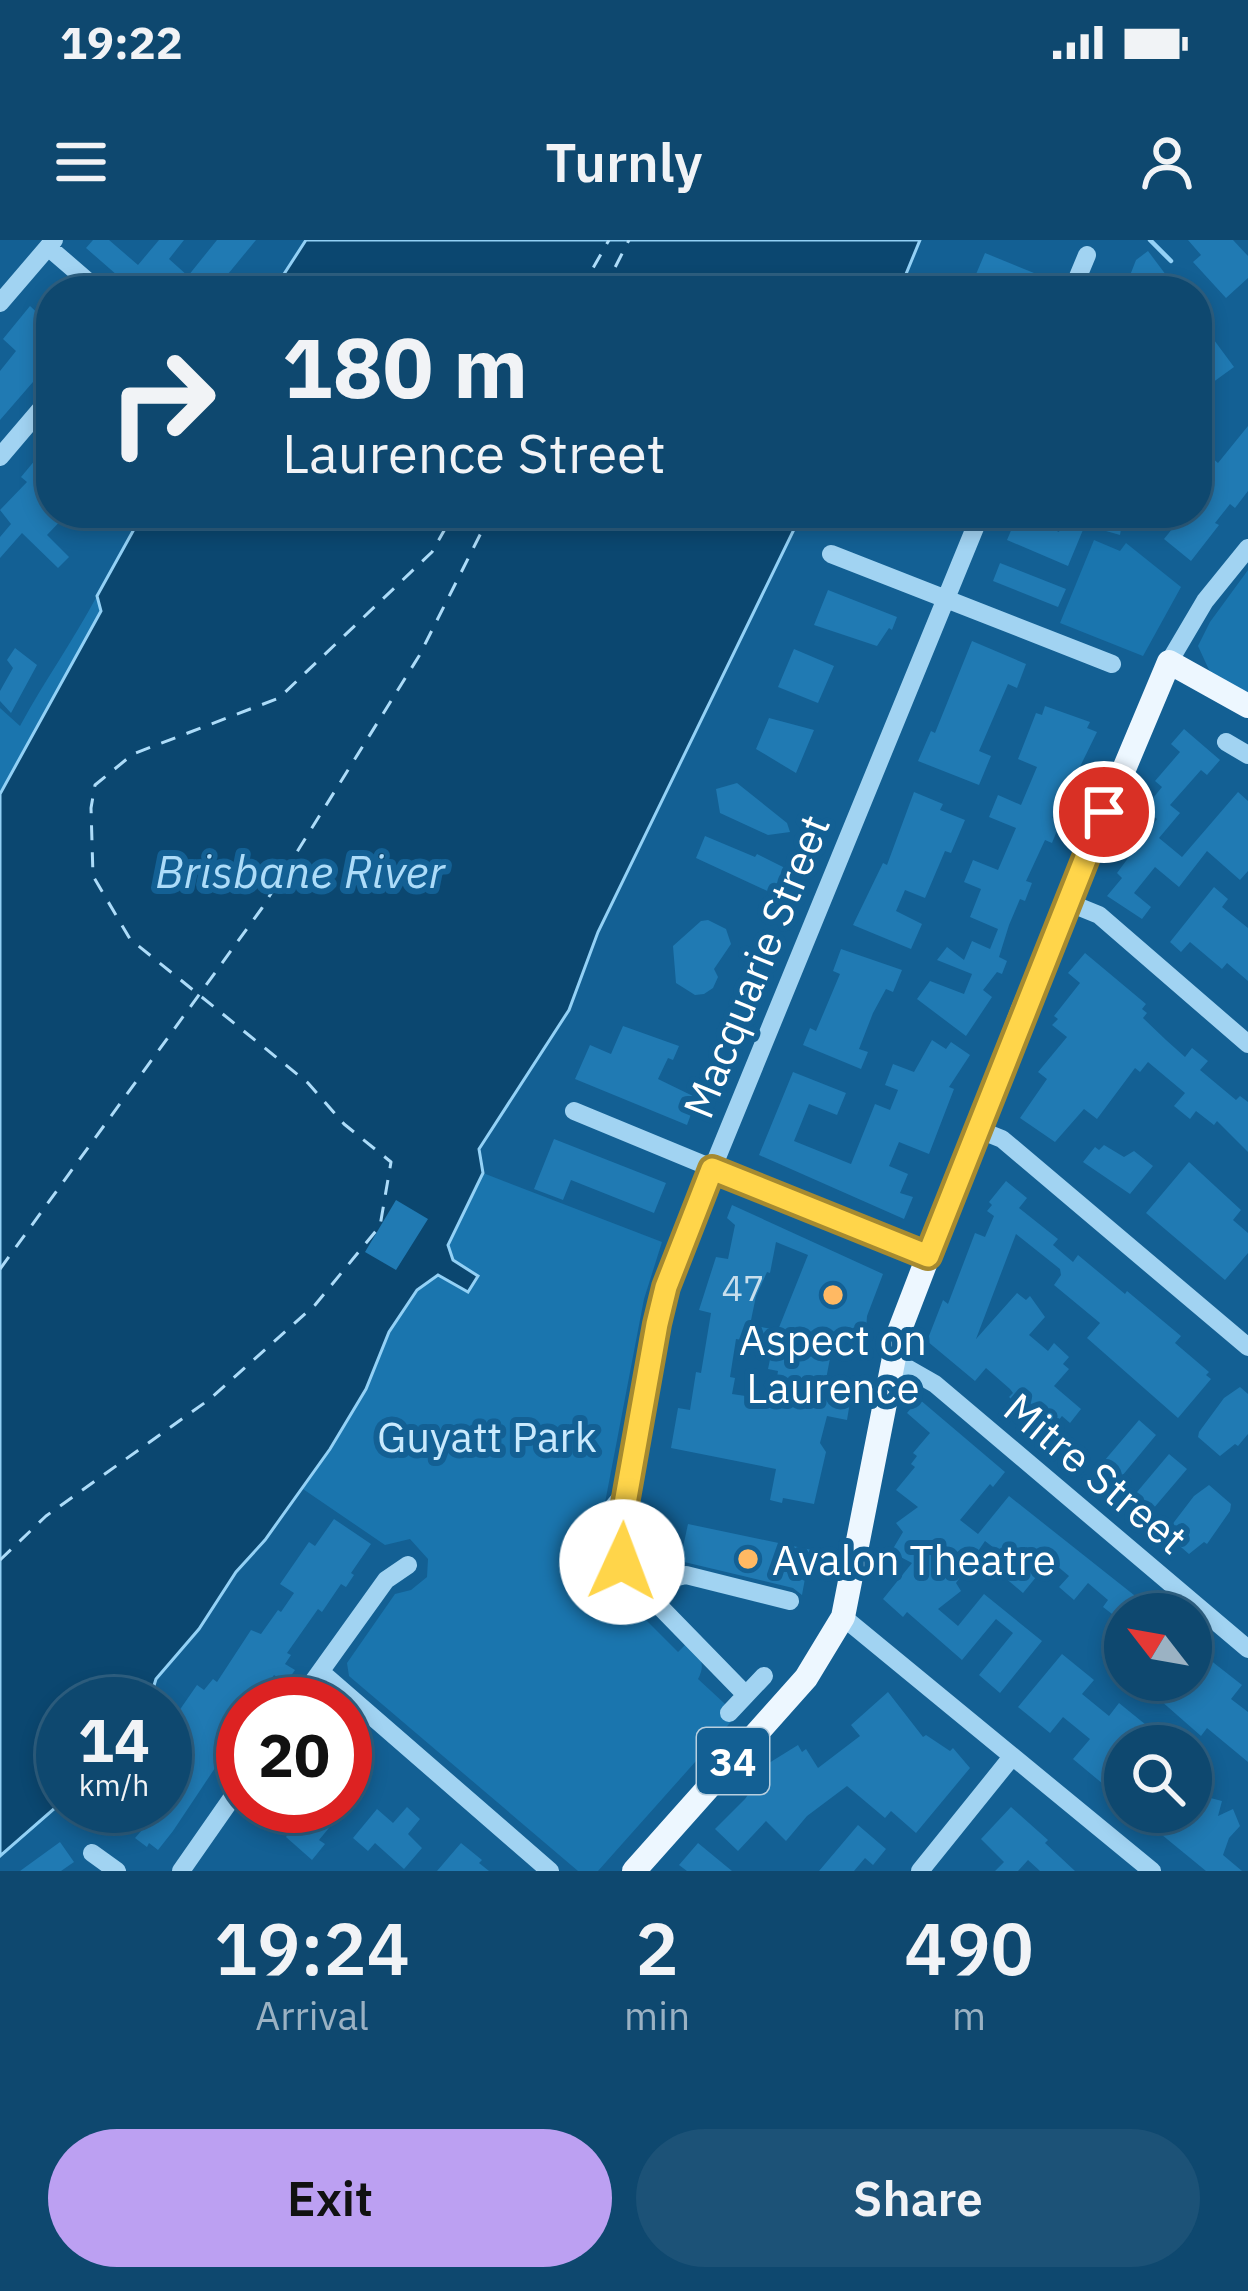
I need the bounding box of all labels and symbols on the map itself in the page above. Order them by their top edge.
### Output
pin [1053,761,1155,863]
street label: Macquarie Street [670,806,842,1126]
water label: Brisbane River [155,842,446,900]
house number: 47 [721,1264,765,1311]
marker: Aspect on Laurence [820,1282,846,1308]
place label: Aspect on Laurence [739,1312,927,1415]
street label: Mitre Street [993,1380,1199,1566]
park label: Guyatt Park [377,1409,597,1464]
position arrow [559,1499,685,1625]
place label: Avalon Theatre [772,1532,1056,1587]
marker: Avalon Theatre [735,1546,761,1572]
north arrow [1104,1593,1212,1701]
speed limit sign: 20 [216,1677,372,1833]
road number: 34 [697,1728,769,1794]

